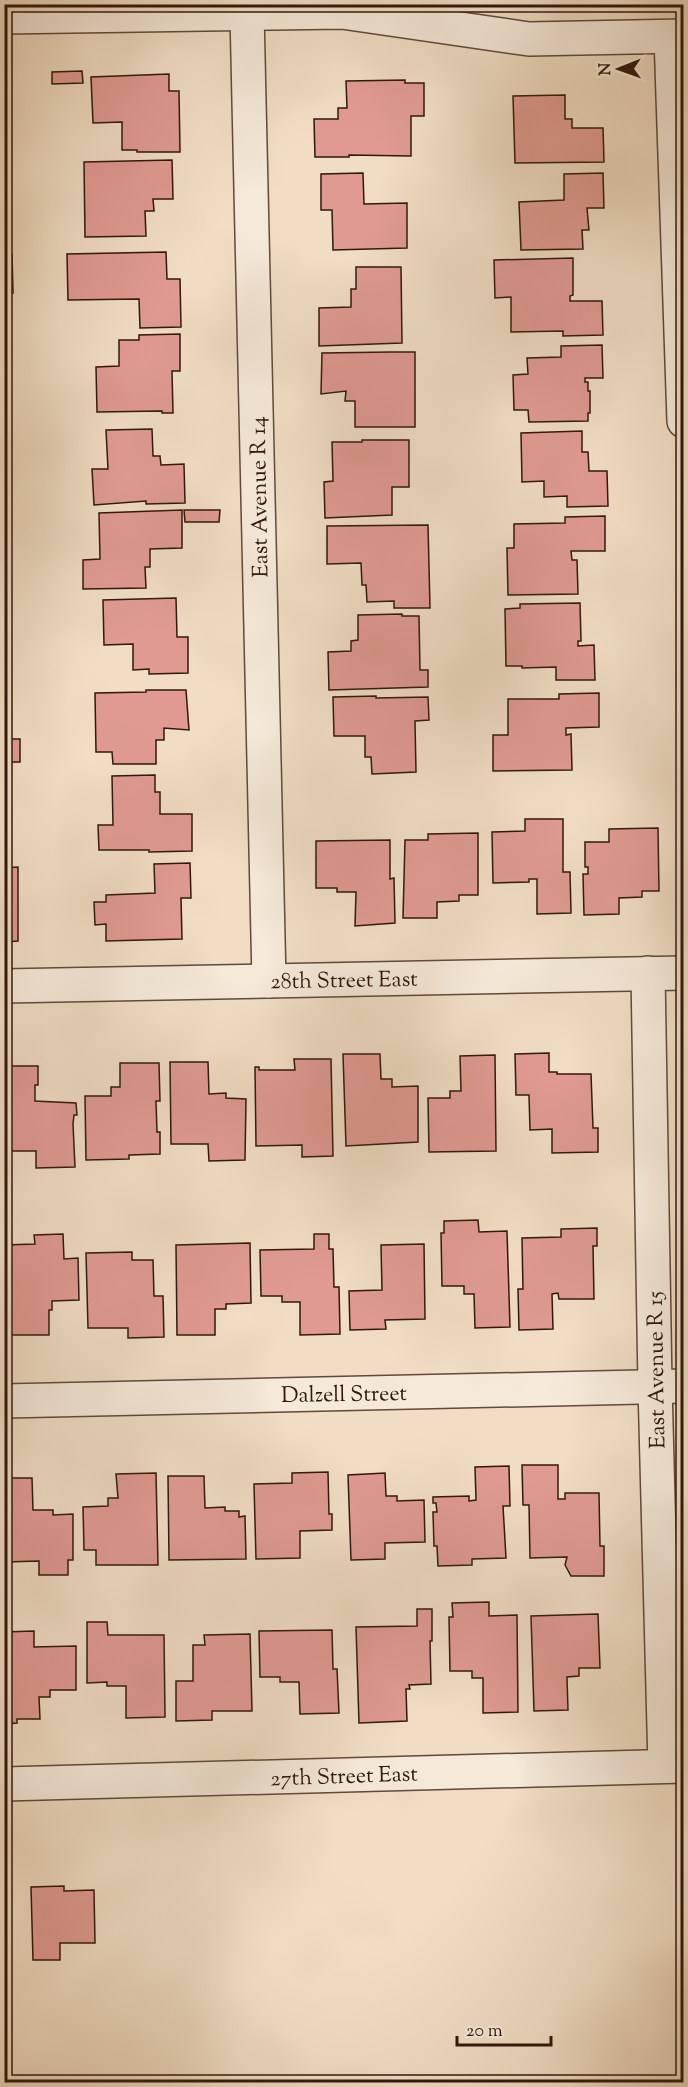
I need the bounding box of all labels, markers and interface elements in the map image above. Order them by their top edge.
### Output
north arrow [589,39,649,99]
text: N [595,62,618,76]
street label: East Avenue R 14 [244,416,278,578]
street label: 28th Street East [270,965,419,999]
street label: East Avenue R 15 [641,1290,675,1449]
street label: Dalzell Street [281,1379,408,1413]
street label: 27th Street East [270,1759,419,1797]
scale bar [457,2009,552,2047]
text: 20 m [466,2019,503,2045]

